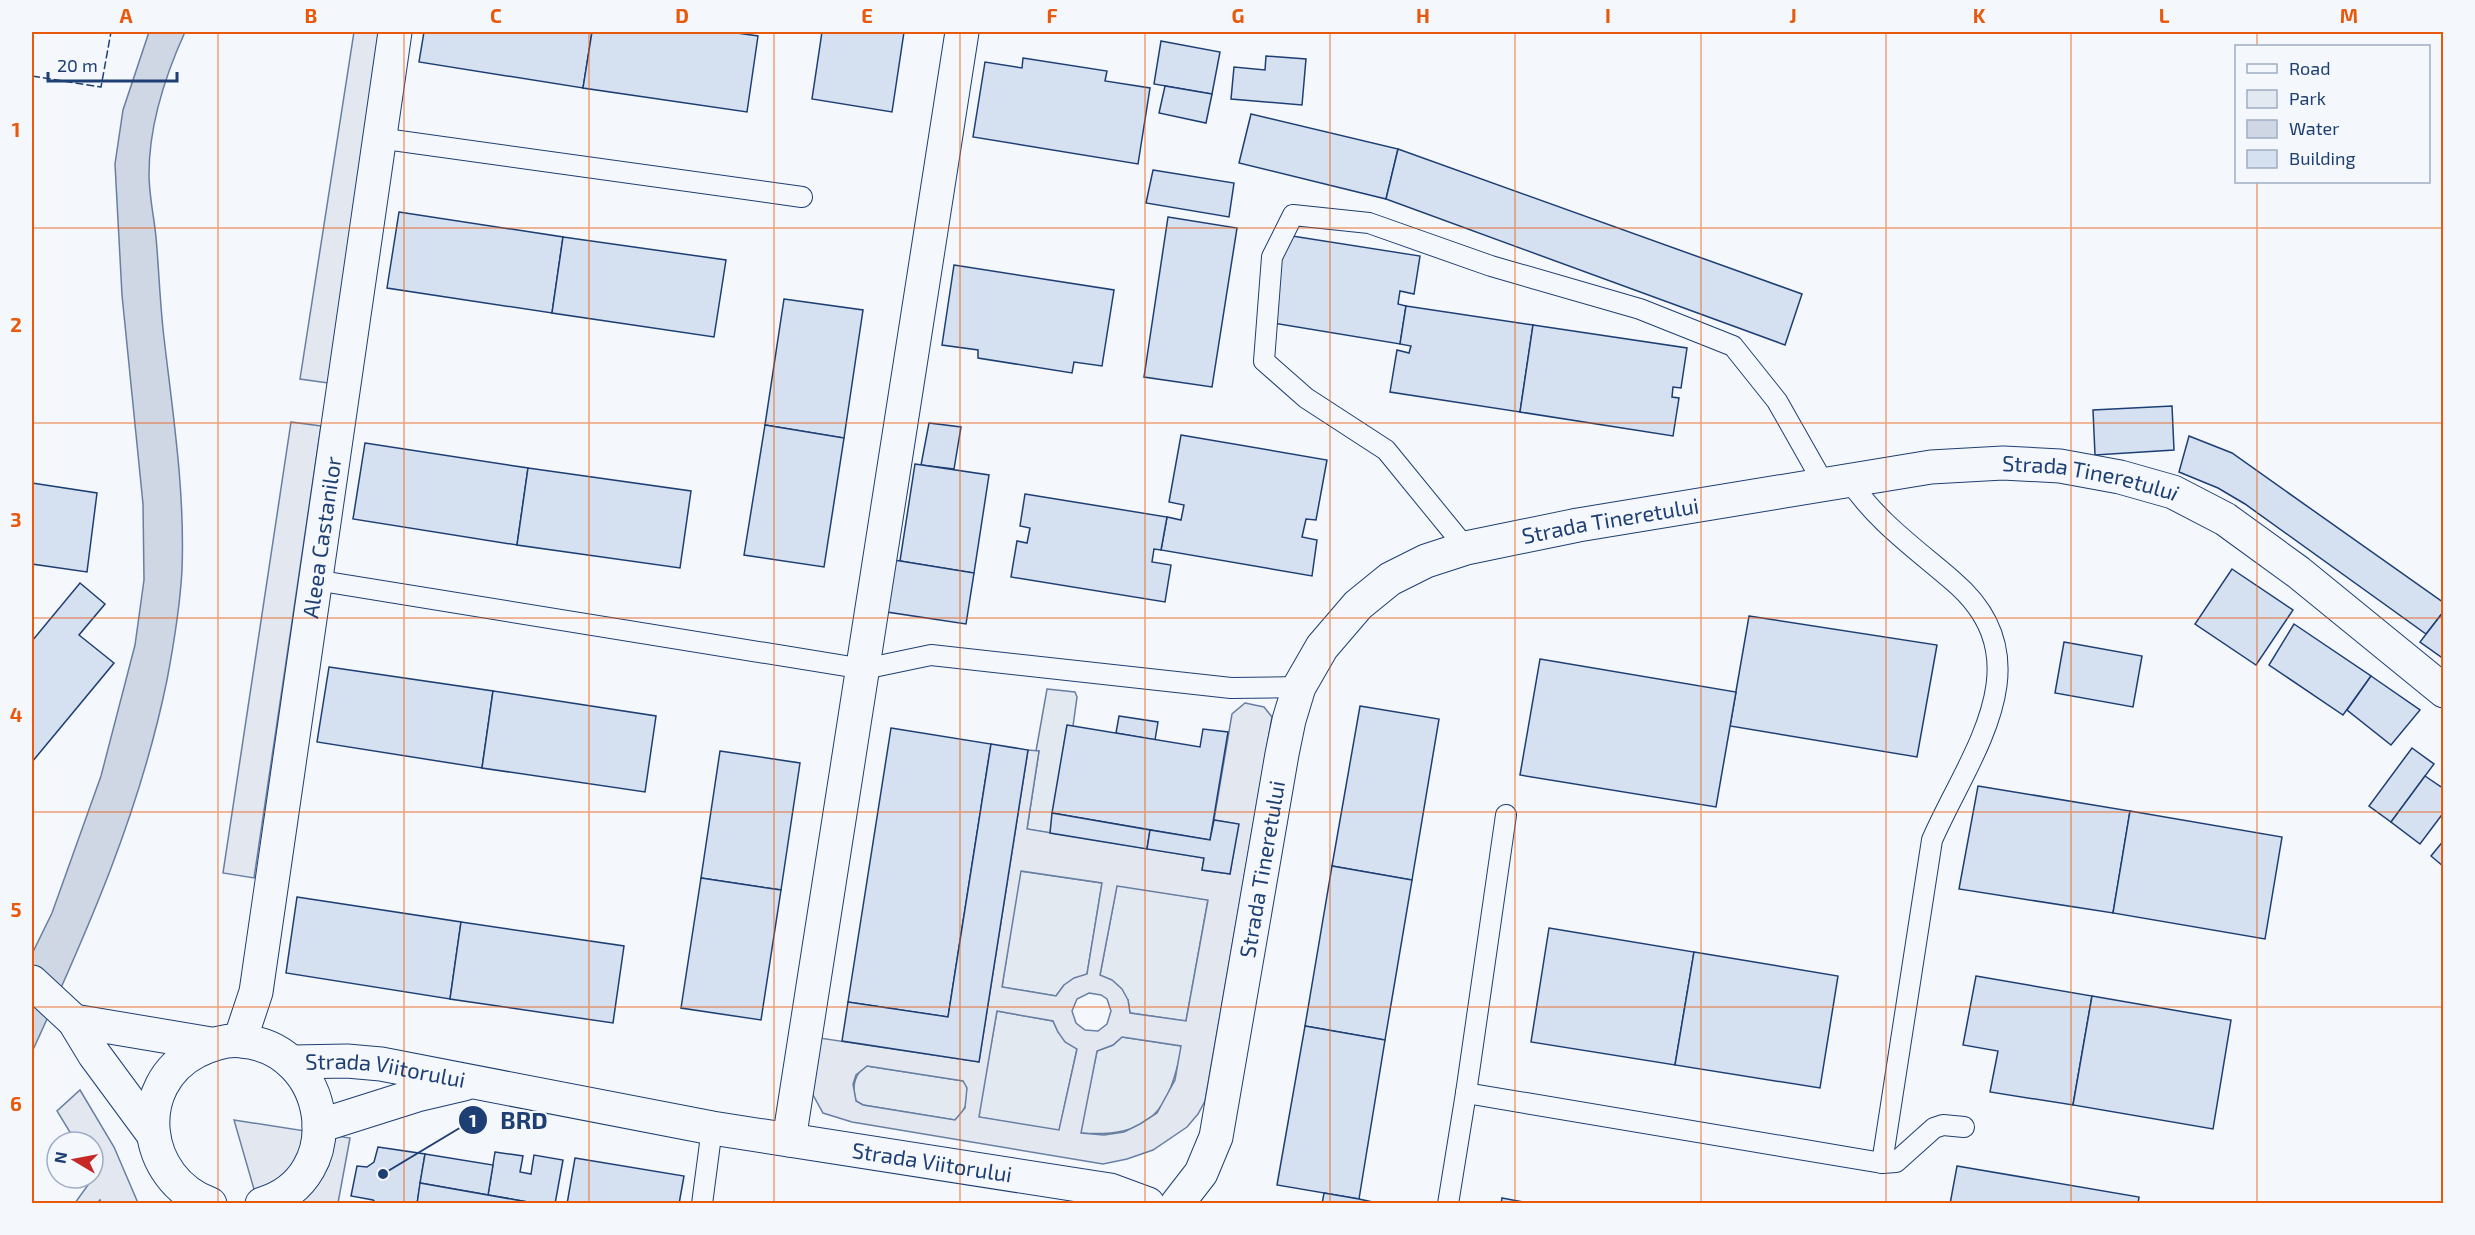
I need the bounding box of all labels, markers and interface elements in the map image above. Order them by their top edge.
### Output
text: A [119,3,133,27]
text: B [305,3,317,27]
text: C [490,3,502,27]
text: D [675,3,689,27]
text: E [861,3,873,27]
text: F [1046,3,1058,27]
text: G [1232,3,1244,27]
text: H [1416,3,1430,27]
text: I [1605,3,1611,27]
text: J [1789,3,1797,27]
text: K [1973,3,1986,27]
text: L [2159,3,2170,27]
text: M [2340,3,2358,27]
scale bar [48,45,177,83]
legend [2235,45,2430,183]
text: 20 m [57,54,98,76]
text: Road [2289,57,2330,79]
text: Park [2289,87,2326,109]
text: 1 [12,117,20,141]
text: Water [2289,117,2339,139]
text: Building [2289,147,2356,169]
text: 2 [10,312,22,336]
street label: Strada Tineretului [2001,449,2184,505]
street label: Aleea Castanilor [296,454,345,620]
street label: Strada Tineretului [1519,491,1701,548]
text: 3 [10,507,22,531]
text: 4 [10,702,23,726]
street label: Strada Tineretului [1233,778,1289,960]
text: 5 [10,897,22,921]
street label: Strada Viitorului [305,1047,468,1092]
text: 6 [10,1091,22,1115]
callout: BRD [458,1099,559,1141]
text: BRD [500,1105,548,1134]
text: 1 [469,1109,477,1131]
north arrow [45,1130,105,1190]
street label: Strada Viitorului [850,1136,1014,1187]
text: N [49,1150,70,1165]

